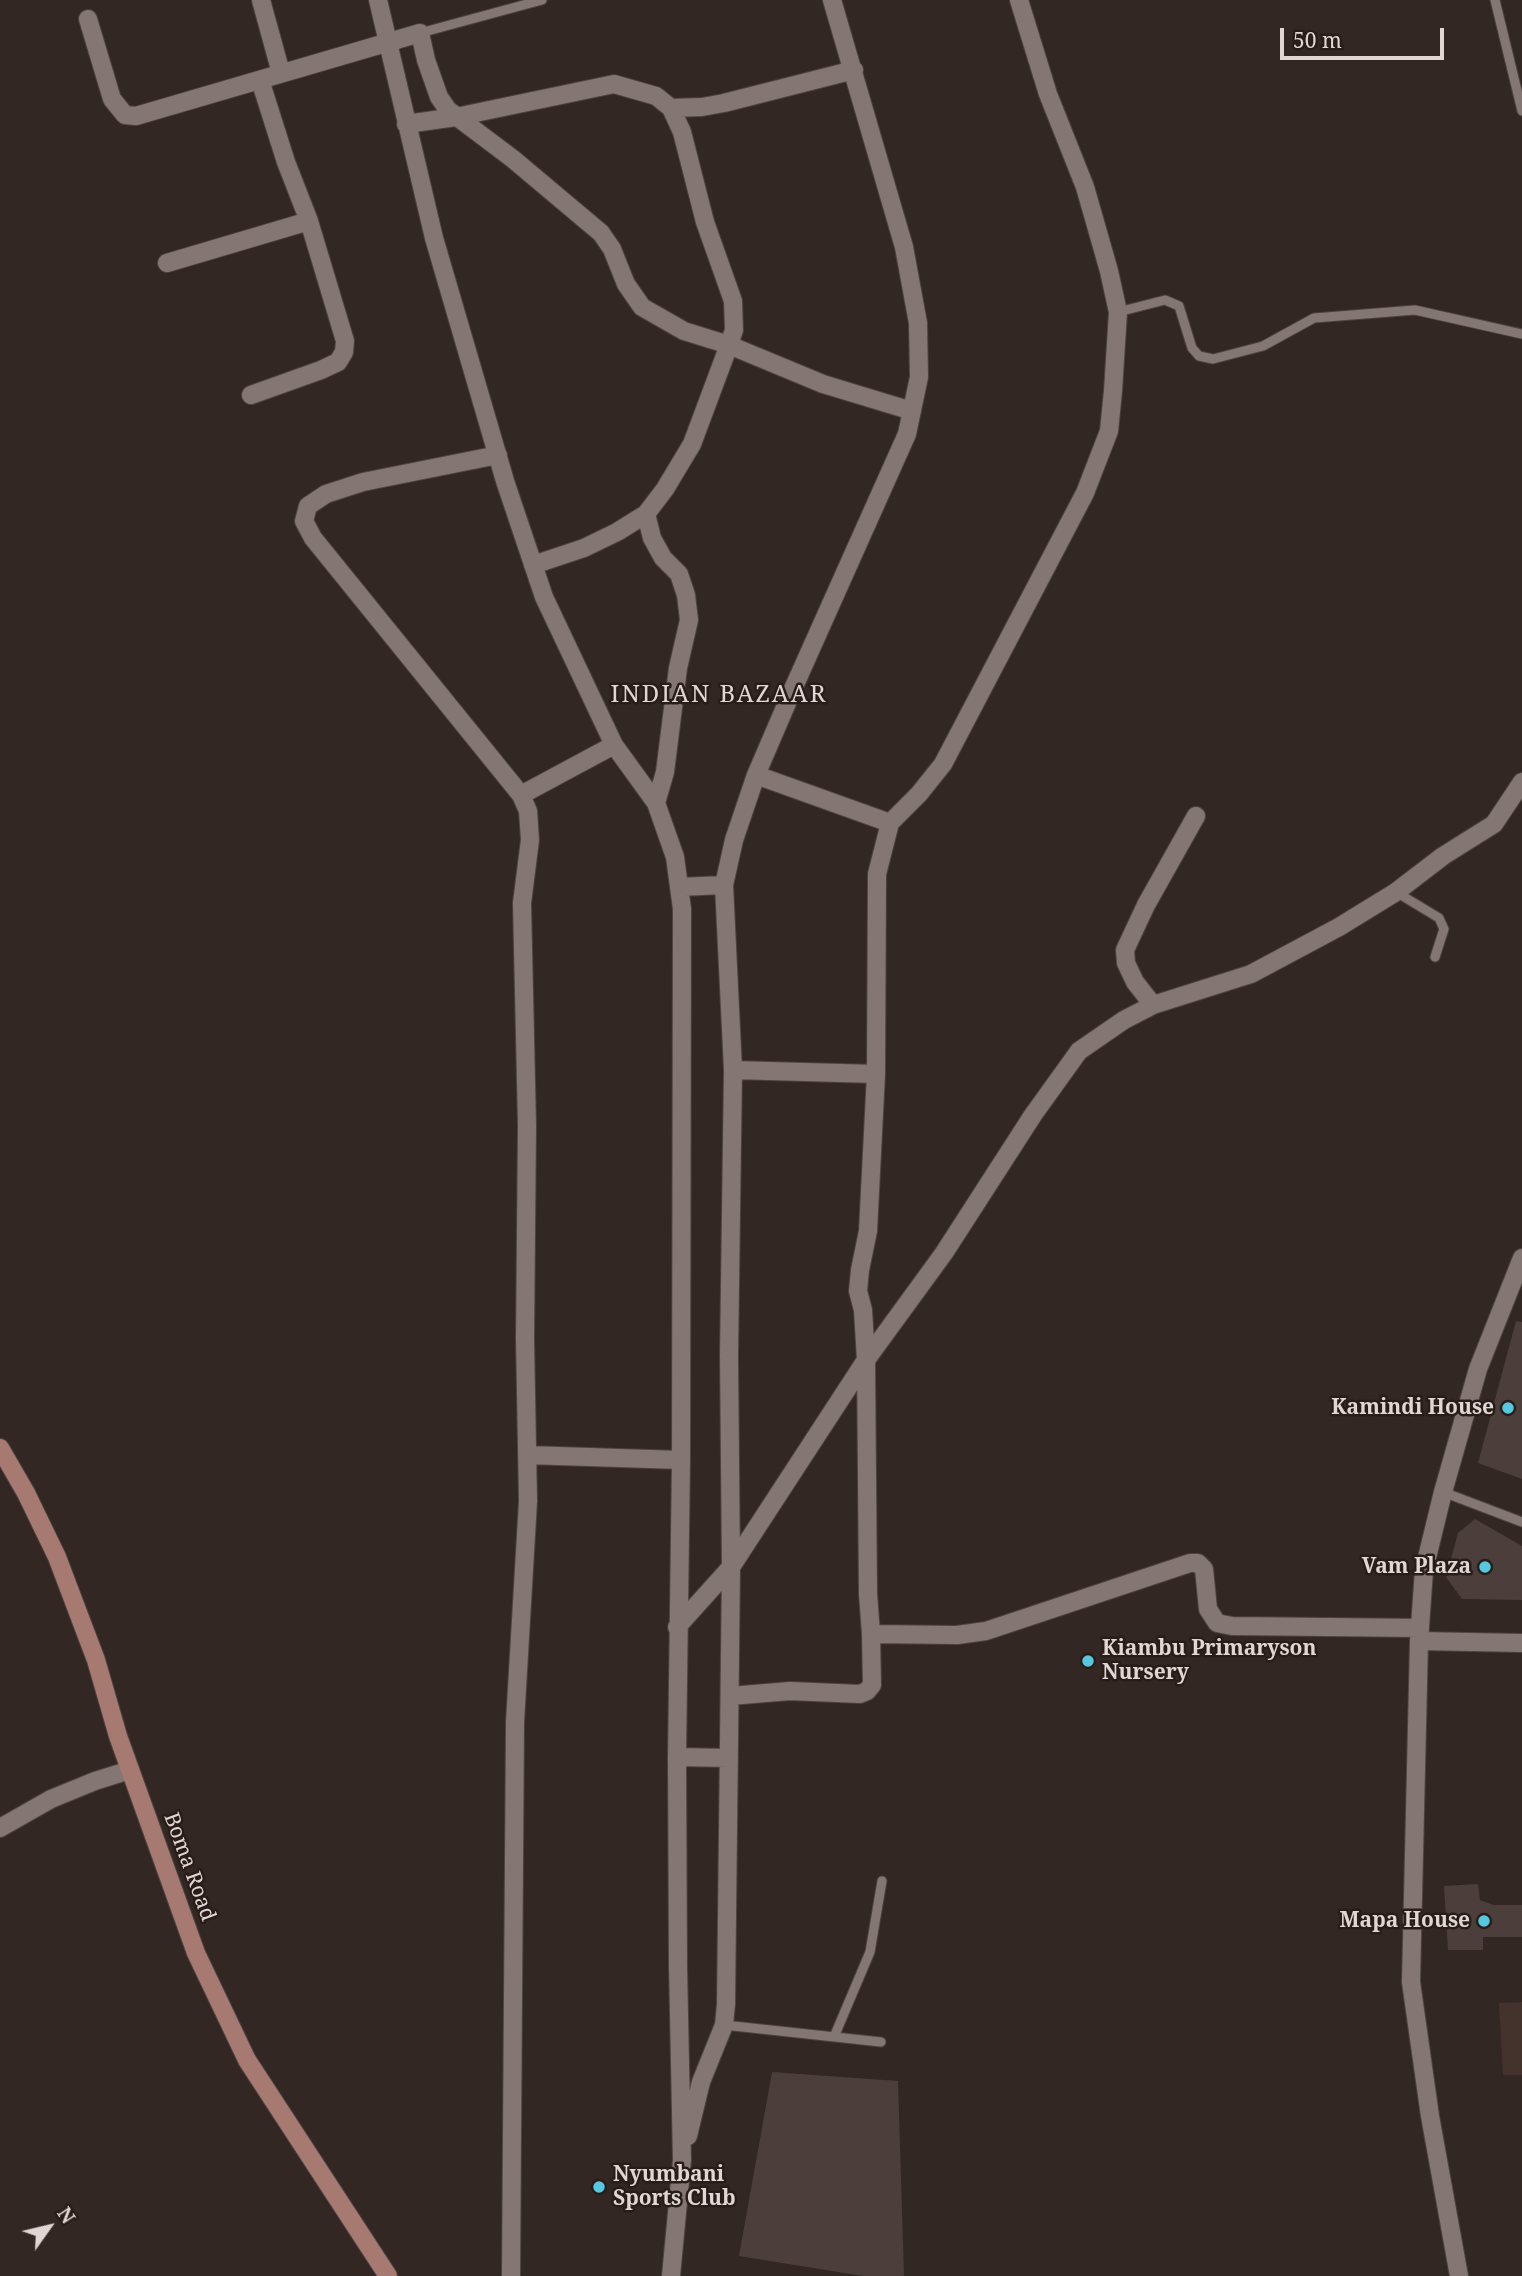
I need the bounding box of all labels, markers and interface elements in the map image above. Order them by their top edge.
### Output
scale bar [1284,14,1448,58]
text: 50 m [1293,26,1342,54]
district label: INDIAN BAZAAR [612,681,826,709]
place label: Kamindi House [1331,1395,1494,1421]
marker: Kamindi House [1500,1400,1516,1416]
place label: Vam Plaza [1362,1554,1471,1580]
marker: Vam Plaza [1477,1559,1493,1575]
place label: Kiambu Primaryson Nursery [1102,1636,1316,1686]
marker: Kiambu Primaryson Nursery [1080,1653,1096,1669]
street label: Boma Road [158,1809,220,1925]
place label: Mapa House [1340,1908,1470,1934]
marker: Mapa House [1476,1913,1492,1929]
place label: Nyumbani Sports Club [613,2162,736,2212]
marker: Nyumbani Sports Club [591,2179,607,2195]
north arrow [14,2192,84,2262]
text: N [51,2202,81,2229]

